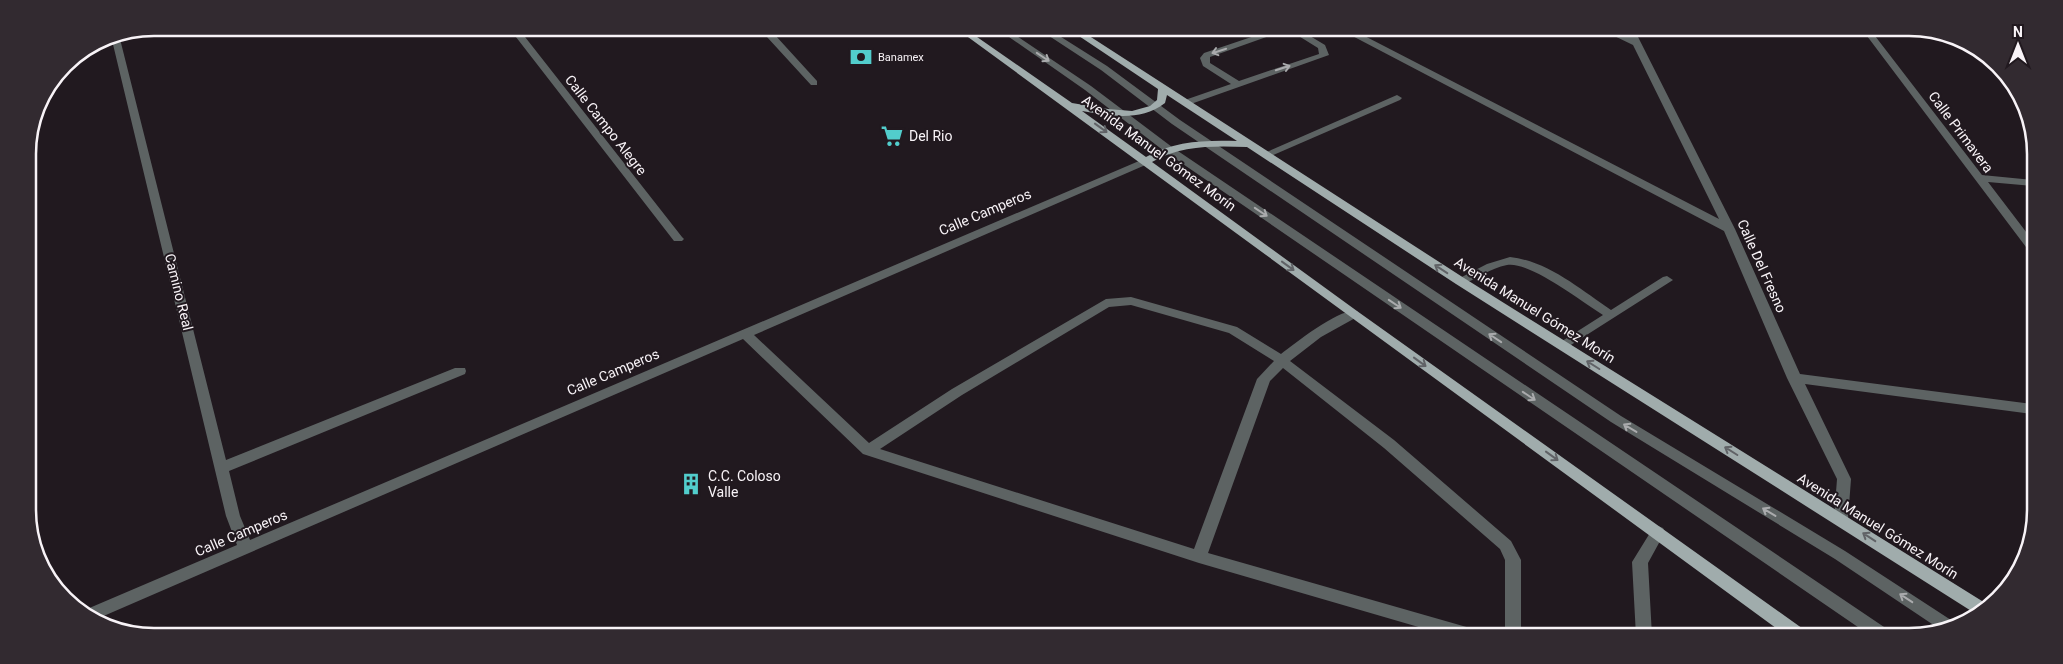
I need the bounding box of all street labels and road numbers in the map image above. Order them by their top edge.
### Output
street label: Calle Campo Alegre [562,72,650,178]
street label: Calle Primavera [1925,88,1997,176]
street label: Avenida Manuel Gómez Morín [1079,92,1239,214]
street label: Calle Camperos [937,185,1033,239]
street label: Calle Del Fresno [1734,217,1790,315]
street label: Camino Real [162,252,196,332]
street label: Avenida Manuel Gómez Morín [1452,254,1618,366]
street label: Calle Camperos [565,345,661,399]
street label: Avenida Manuel Gómez Morín [1795,470,1961,582]
street label: Calle Camperos [193,506,289,560]

